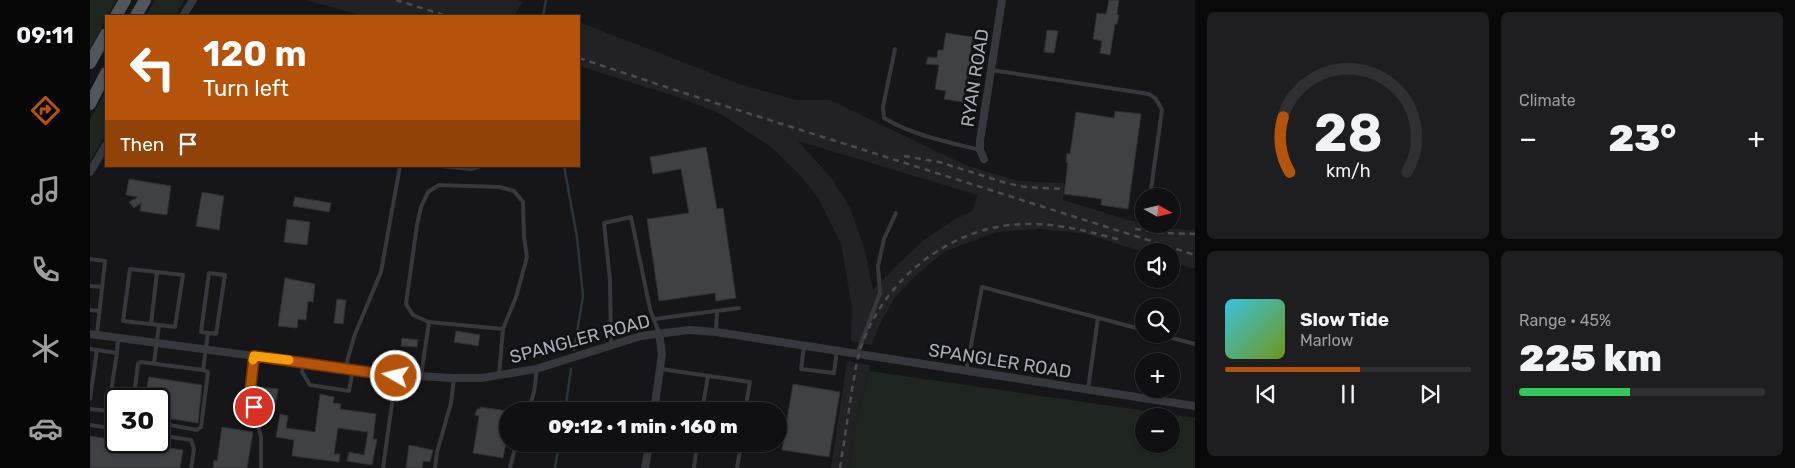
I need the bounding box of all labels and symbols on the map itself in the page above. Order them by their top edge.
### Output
street label: RYAN ROAD [956,27,994,129]
north arrow [1135,188,1180,232]
street label: SPANGLER ROAD [507,310,653,368]
street label: SPANGLER ROAD [927,339,1073,383]
position arrow [369,349,421,401]
pin [233,386,275,428]
speed limit sign: 30 [105,388,170,453]

